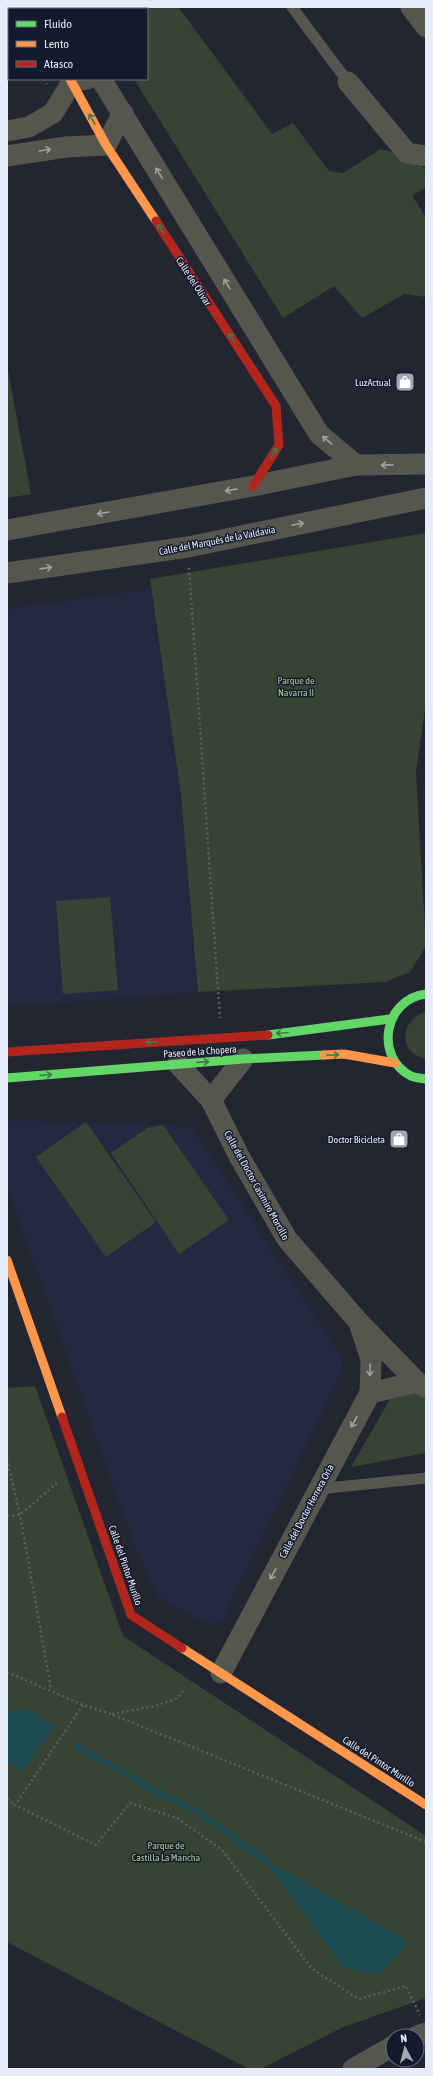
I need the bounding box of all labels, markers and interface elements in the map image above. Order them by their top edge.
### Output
legend [8,8,148,80]
text: Fluido [44,17,72,31]
text: Lento [44,37,69,51]
text: Atasco [44,57,74,71]
one-way arrow [87,113,95,125]
one-way arrow [39,146,52,154]
one-way arrow [155,167,163,179]
one-way arrow [157,224,165,235]
street label: Calle del Olivar [174,255,214,309]
one-way arrow [223,279,231,290]
one-way arrow [227,332,235,344]
shop icon: LuzActual [394,371,416,393]
place label: LuzActual [355,377,391,388]
one-way arrow [321,436,332,445]
one-way arrow [270,447,278,459]
one-way arrow [381,461,394,469]
one-way arrow [225,486,238,494]
one-way arrow [97,509,110,517]
one-way arrow [291,520,304,528]
street label: Calle del Marqués de la Valdavia [158,524,277,557]
one-way arrow [39,564,52,572]
park label: Parque de Navarra II [277,675,315,698]
one-way arrow [276,1029,289,1036]
one-way arrow [146,1039,159,1046]
street label: Paseo de la Chopera [163,1043,237,1060]
one-way arrow [326,1051,339,1058]
one-way arrow [196,1058,209,1065]
one-way arrow [39,1071,52,1078]
shop icon: Doctor Bicicleta [388,1128,410,1150]
street label: Calle del Doctor Casimiro Morcillo [222,1129,291,1242]
place label: Doctor Bicicleta [328,1134,385,1145]
one-way arrow [367,1363,374,1376]
one-way arrow [350,1416,357,1428]
street label: Calle del Doctor Herrera Oria [277,1462,336,1560]
street label: Calle del Pintor Murillo [107,1524,144,1607]
one-way arrow [268,1567,276,1579]
street label: Calle del Pintor Murillo [341,1734,417,1789]
park label: Parque de Castilla La Mancha [132,1840,201,1863]
north arrow [385,2028,425,2068]
text: N [400,2032,408,2044]

